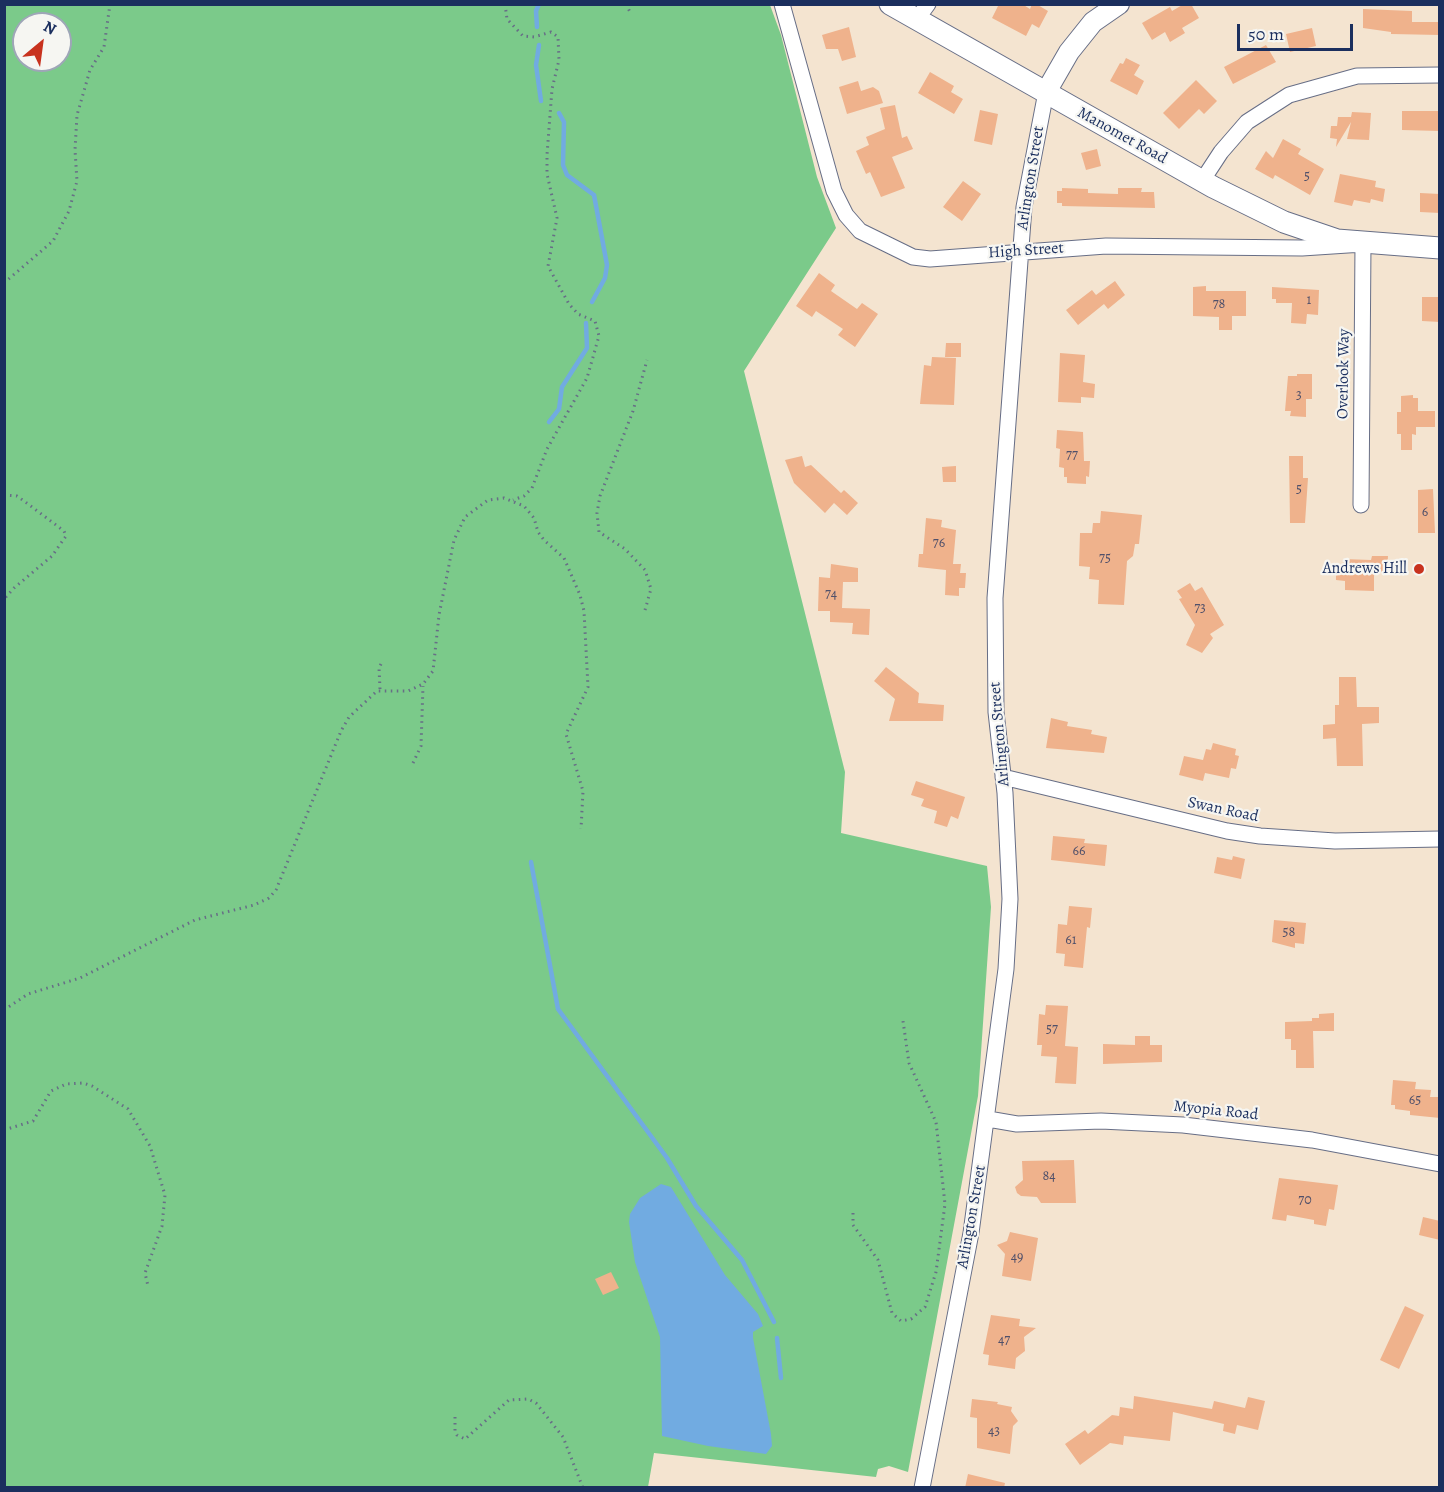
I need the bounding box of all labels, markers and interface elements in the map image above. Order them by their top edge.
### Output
north arrow [12,12,72,72]
scale bar [1240,12,1356,50]
text: N [39,16,60,40]
text: 50 m [1248,22,1284,46]
street label: Manomet Road [1074,103,1170,169]
street label: Arlington Street [1013,125,1049,231]
house number: 5 [1304,169,1310,185]
street label: High Street [988,239,1064,263]
house number: 1 [1307,293,1311,309]
house number: 78 [1213,297,1225,313]
street label: Overlook Way [1334,329,1354,419]
house number: 3 [1296,388,1302,404]
house number: 77 [1066,448,1078,464]
house number: 5 [1296,482,1302,498]
house number: 6 [1422,505,1428,521]
house number: 76 [933,536,945,552]
house number: 75 [1099,551,1111,567]
place label: Andrews Hill [1322,559,1407,579]
marker: Andrews Hill [1412,562,1426,576]
house number: 74 [825,587,837,603]
house number: 73 [1194,601,1206,617]
street label: Arlington Street [986,681,1014,787]
street label: Swan Road [1186,793,1260,827]
house number: 66 [1073,844,1085,860]
house number: 58 [1283,925,1295,941]
house number: 61 [1065,933,1077,949]
house number: 57 [1046,1022,1058,1038]
house number: 65 [1409,1093,1421,1109]
street label: Myopia Road [1173,1097,1259,1125]
street label: Arlington Street [953,1164,991,1270]
house number: 84 [1042,1169,1056,1185]
house number: 70 [1298,1193,1312,1209]
house number: 49 [1011,1250,1023,1266]
house number: 47 [998,1333,1010,1349]
house number: 43 [988,1424,1000,1440]

